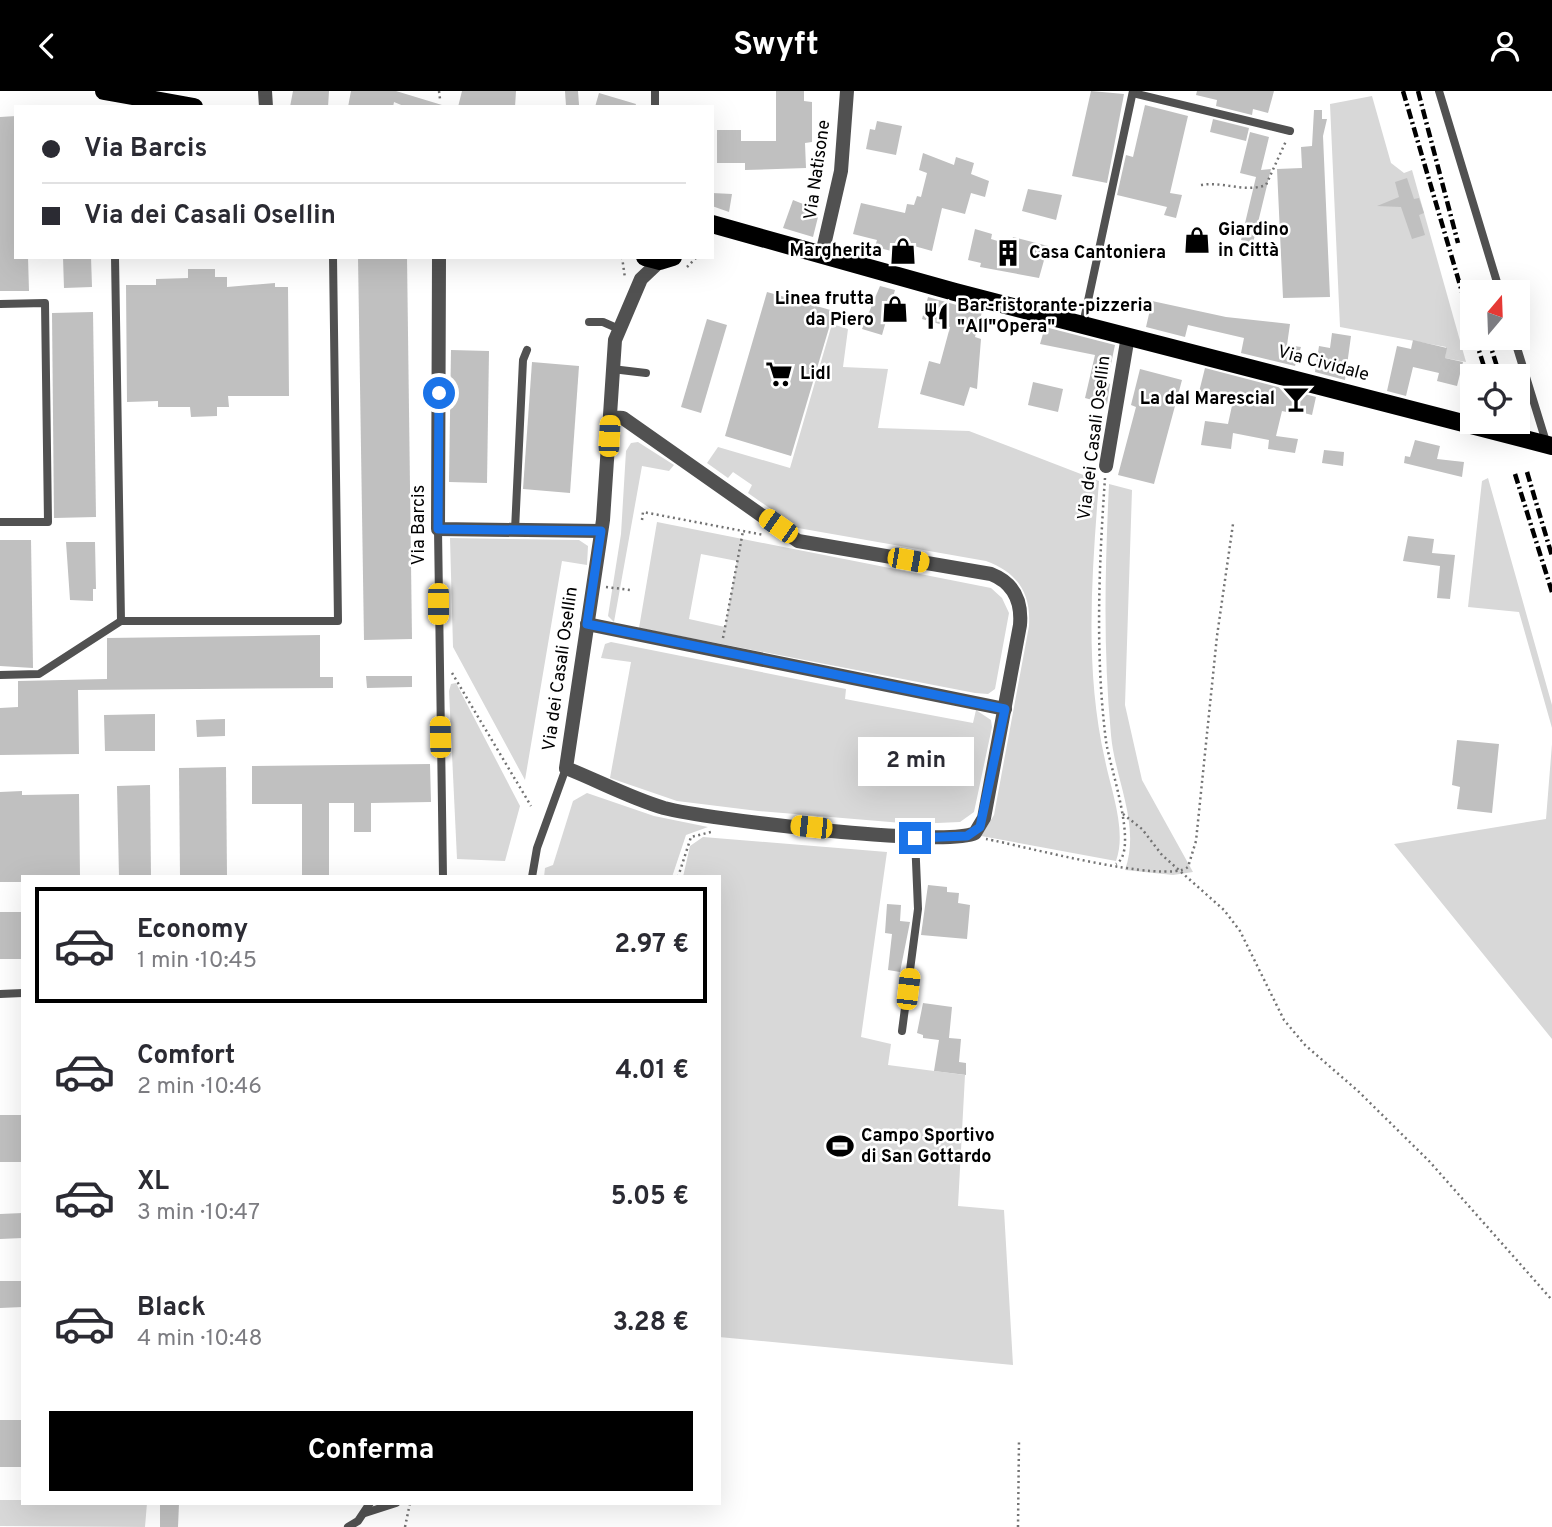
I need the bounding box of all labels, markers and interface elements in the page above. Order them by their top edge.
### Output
text: Swyft [733,26,819,66]
icon: back [28,27,66,65]
icon: person [1486,27,1524,65]
street label: Via Natisone [800,119,836,221]
text: Via Barcis [84,133,207,166]
text: Via dei Casali Osellin [84,200,336,233]
place label: Giardino in Città [1218,219,1289,263]
shop icon: Giardino in Città [1182,225,1212,255]
shop icon: Margherita [888,236,918,266]
building icon: Casa Cantoniera [993,238,1023,268]
place label: Margherita [790,240,882,263]
place label: Casa Cantoniera [1029,242,1166,265]
north arrow [1460,280,1530,350]
map controls [1460,280,1530,434]
place label: Linea frutta da Piero [775,288,874,332]
shop icon: Linea frutta da Piero [880,294,910,324]
place label: Bar-ristorante-pizzeria "All"Opera" [957,295,1153,339]
restaurant icon: Bar-ristorante-pizzeria "All"Opera" [921,301,951,331]
street label: Via Cividale [1275,341,1371,387]
street label: Via dei Casali Osellin [1073,354,1117,522]
supermarket icon: Lidl [764,359,794,389]
place label: Lidl [800,363,831,386]
button: locate [1460,364,1530,434]
route start [423,377,455,409]
bar icon: La dal Marescial [1281,384,1311,414]
place label: La dal Marescial [1140,388,1275,411]
car [598,414,621,458]
street label: Via Barcis [408,485,431,565]
car [755,505,802,547]
car [886,546,931,574]
car [428,583,449,625]
street label: Via dei Casali Osellin [538,585,584,753]
car [430,716,451,758]
callout: 2 min [857,737,973,785]
text: 2 min [886,747,946,776]
car [790,814,833,840]
route end [899,822,931,854]
icon: car [53,914,116,977]
text: Economy [137,914,248,947]
text: 2.97 € [614,929,689,962]
text: 1 min · 10:45 [137,947,257,976]
car [896,967,921,1011]
icon: car [53,1040,116,1103]
text: Comfort [137,1040,235,1073]
text: 4.01 € [616,1055,689,1088]
text: 2 min · 10:46 [137,1073,262,1102]
place label: Campo Sportivo di San Gottardo [861,1125,995,1169]
sports icon: Campo Sportivo di San Gottardo [825,1131,855,1161]
icon: car [53,1166,116,1229]
text: XL [137,1166,169,1199]
text: 5.05 € [611,1181,689,1214]
text: 3 min · 10:47 [137,1199,260,1228]
icon: car [53,1292,116,1355]
text: Black [137,1292,206,1325]
text: 3.28 € [612,1307,689,1340]
text: 4 min · 10:48 [137,1325,263,1354]
button: Conferma [49,1411,693,1491]

